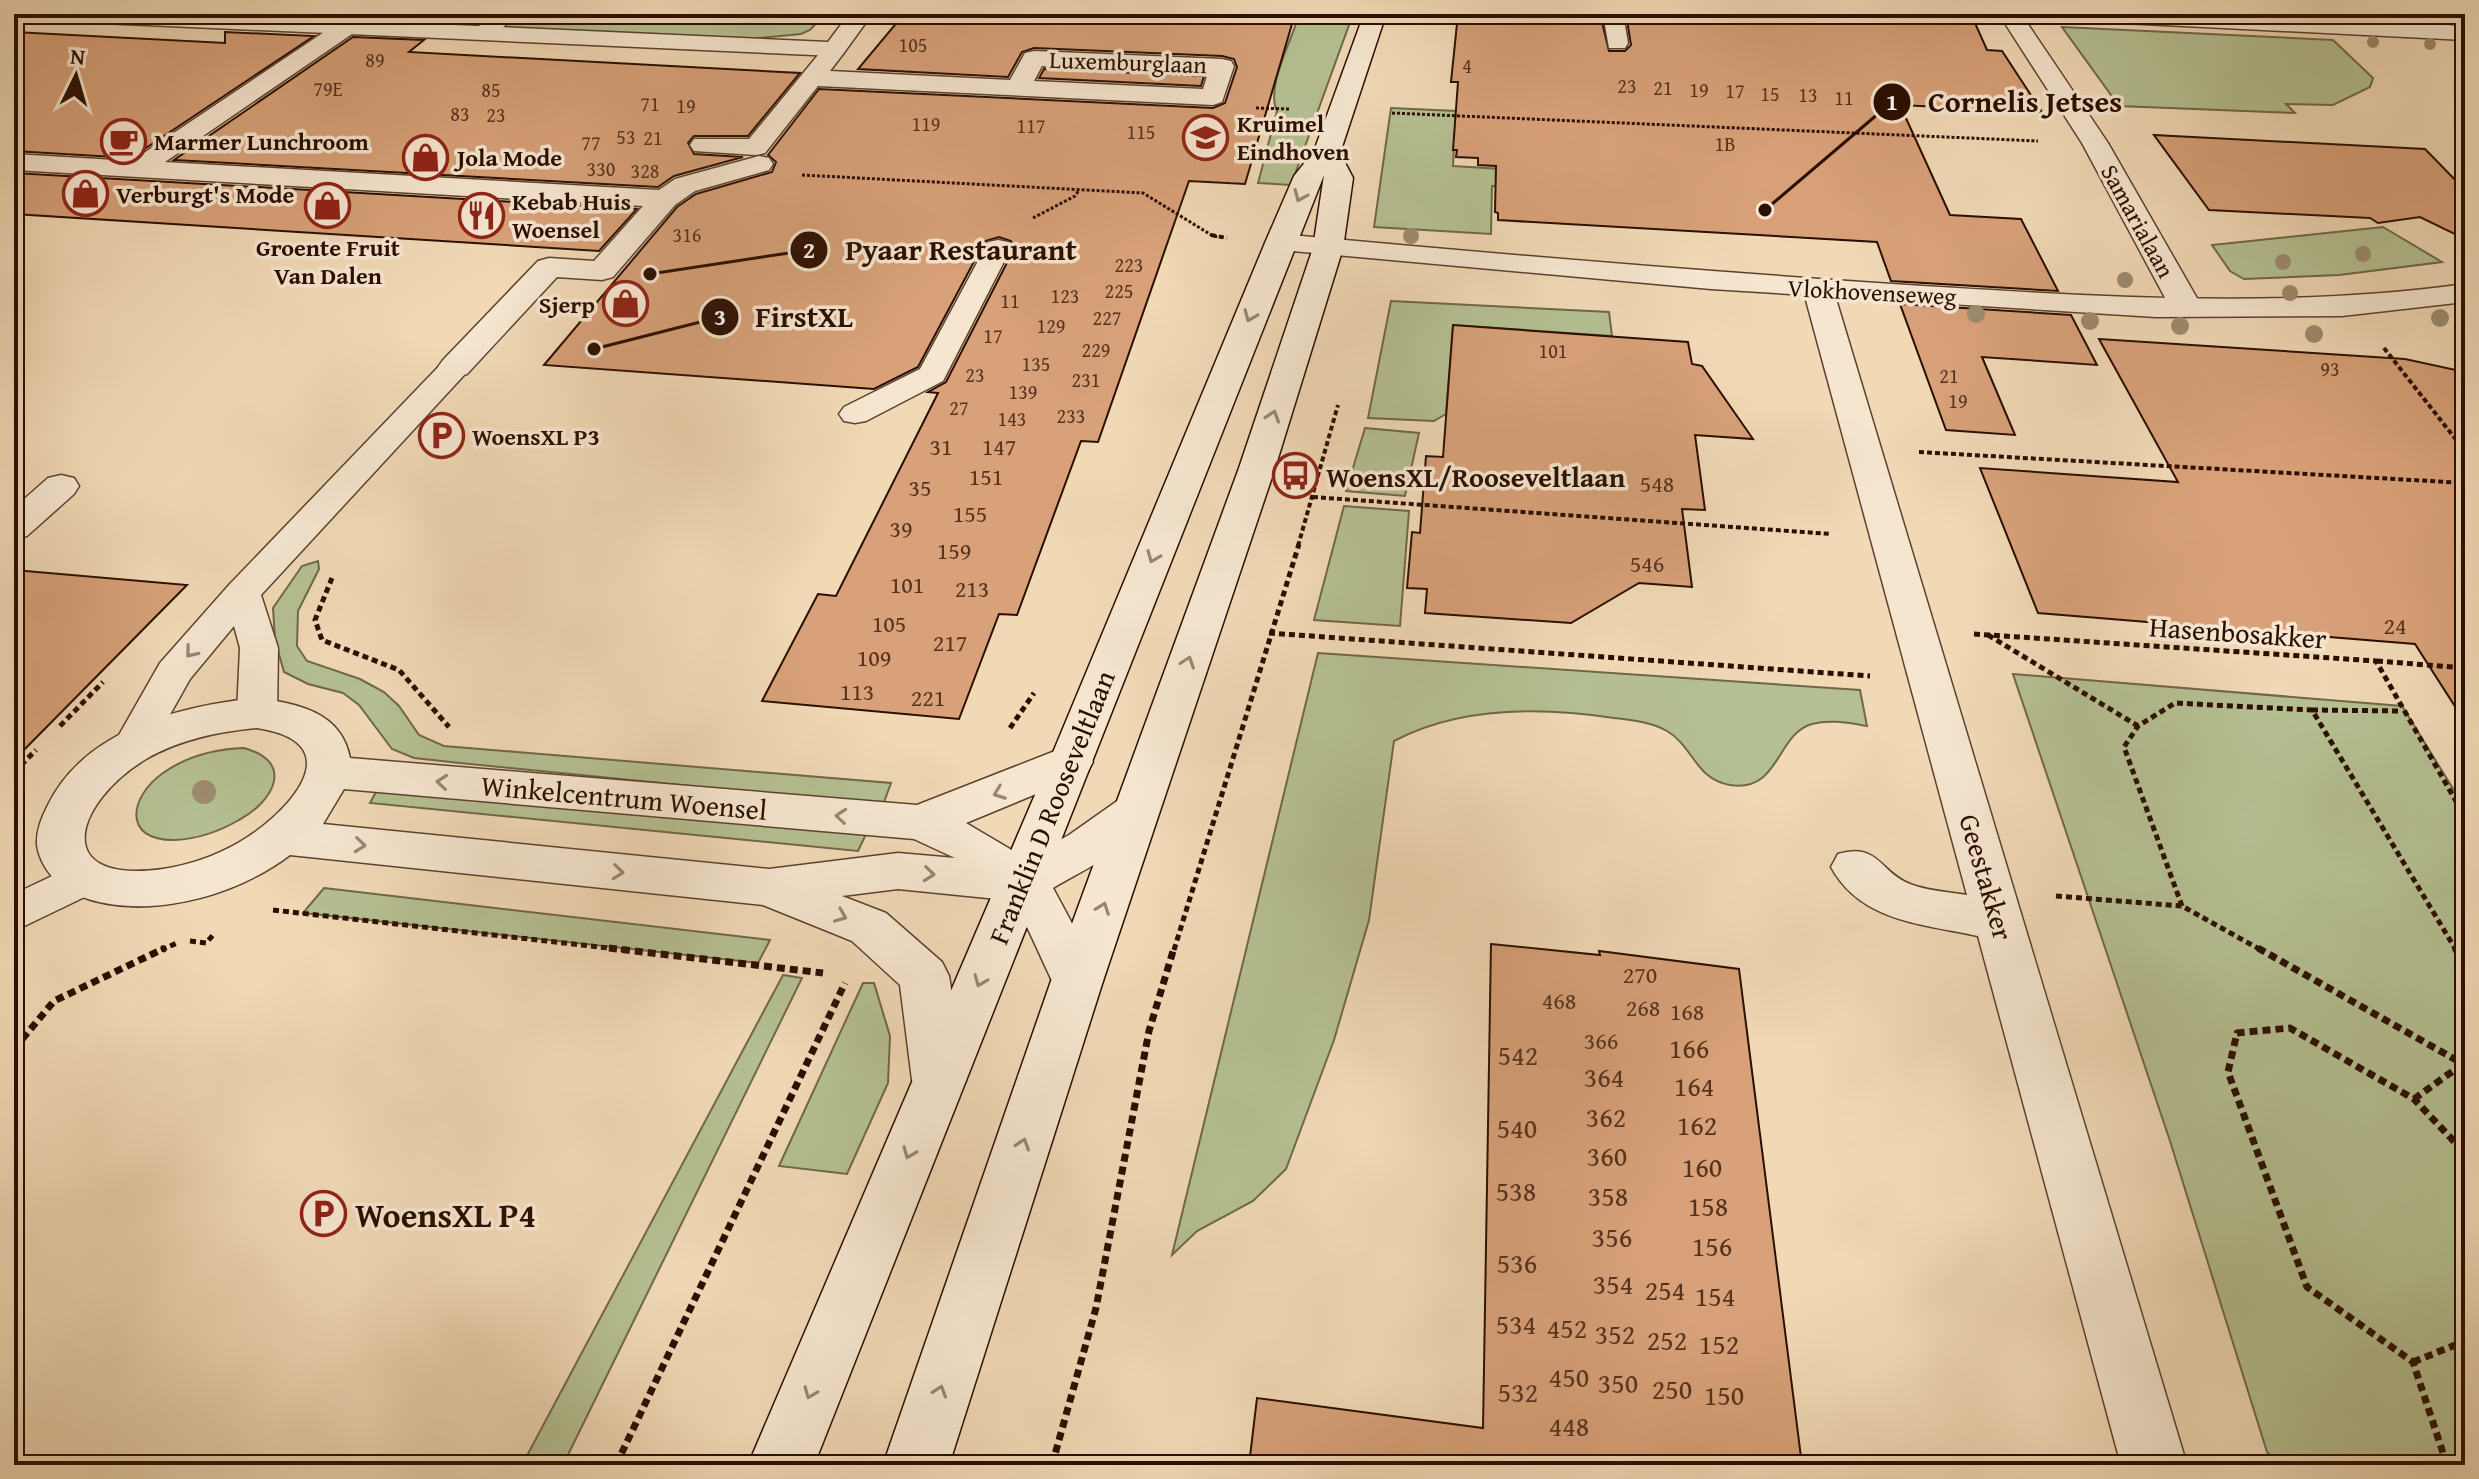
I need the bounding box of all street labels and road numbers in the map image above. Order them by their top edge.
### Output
street label: Luxemburglaan [1049,42,1208,82]
street label: Samarialaan [2092,158,2184,285]
street label: Vlokhovenseweg [1787,270,1957,314]
street label: Hasenbosakker [2148,605,2328,659]
street label: Franklin D Rooseveltlaan [977,664,1125,950]
street label: Winkelcentrum Woensel [479,764,769,830]
street label: Geestakker [1949,809,2025,945]

